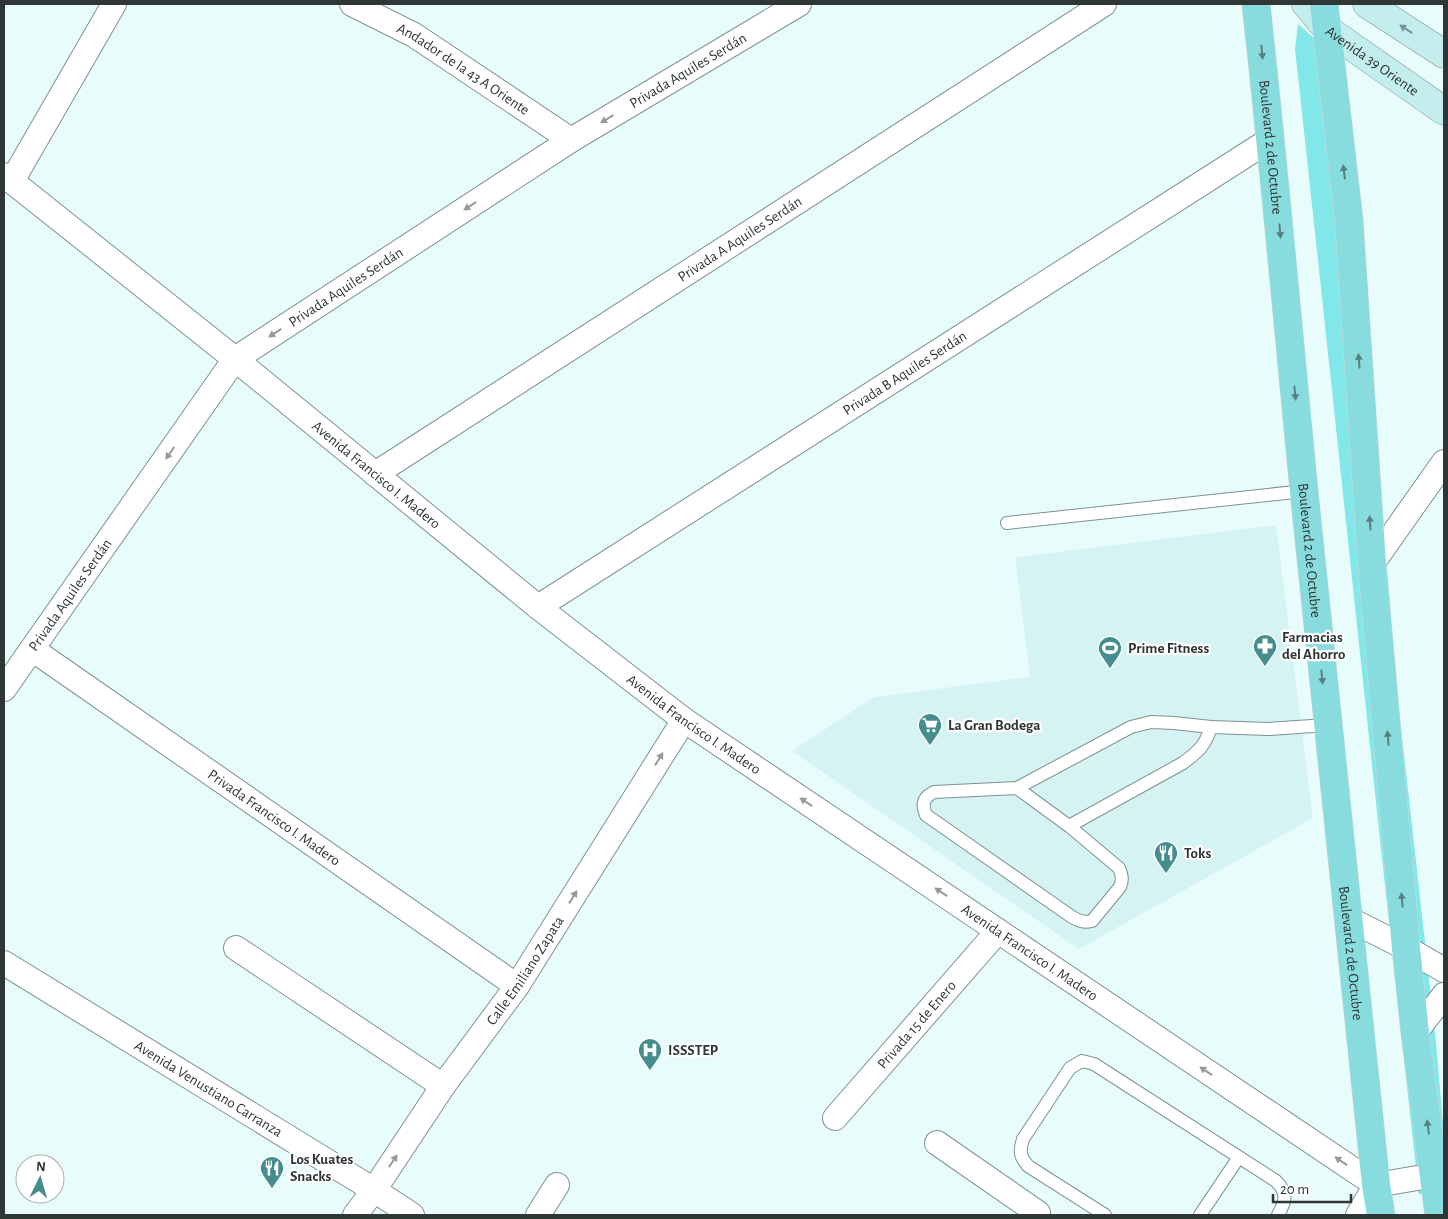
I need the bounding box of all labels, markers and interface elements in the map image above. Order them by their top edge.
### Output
street label: Andador de la 43 A Oriente [395,21,532,118]
street label: Avenida 39 Oriente [1323,23,1421,99]
one-way arrow [1399,24,1412,34]
street label: Privada Aquiles Serdán [627,30,749,111]
one-way arrow [1258,45,1266,61]
street label: Boulevard 2 de Octubre [1256,79,1285,215]
one-way arrow [600,114,613,123]
one-way arrow [1340,164,1348,180]
street label: Privada A Aquiles Serdán [675,194,805,285]
one-way arrow [463,201,477,211]
one-way arrow [1276,224,1284,240]
street label: Privada Aquiles Serdán [286,245,406,330]
one-way arrow [269,328,282,338]
street label: Privada B Aquiles Serdán [840,328,970,418]
one-way arrow [1354,353,1362,369]
one-way arrow [1291,385,1299,401]
street label: Avenida Francisco I. Madero [309,418,443,532]
one-way arrow [165,446,175,460]
street label: Boulevard 2 de Octubre [1295,482,1323,618]
one-way arrow [1365,515,1373,531]
street label: Privada Aquiles Serdán [26,536,115,654]
place label: Farmacias del Ahorro [1282,630,1345,662]
pharmacy icon: Farmacias del Ahorro [1252,633,1278,667]
sports icon: Prime Fitness [1097,635,1123,669]
place label: Prime Fitness [1128,641,1209,656]
one-way arrow [1318,669,1326,685]
street label: Avenida Francisco I. Madero [624,672,763,777]
supermarket icon: La Gran Bodega [917,712,943,746]
place label: La Gran Bodega [948,718,1040,733]
one-way arrow [1383,729,1391,745]
one-way arrow [654,753,664,766]
street label: Privada Francisco I. Madero [205,767,343,869]
one-way arrow [799,797,813,807]
restaurant icon: Toks [1153,840,1179,874]
place label: Toks [1184,846,1211,861]
street label: Boulevard 2 de Octubre [1336,885,1365,1021]
one-way arrow [934,887,947,897]
one-way arrow [568,890,577,903]
one-way arrow [1398,891,1406,907]
street label: Avenida Francisco I. Madero [958,902,1100,1004]
street label: Calle Emiliano Zapata [484,914,567,1028]
street label: Privada 15 de Enero [875,978,959,1072]
hospital icon: ISSSTEP [637,1037,663,1071]
street label: Avenida Venustiano Carranza [132,1038,285,1140]
place label: ISSSTEP [668,1043,719,1058]
one-way arrow [1200,1066,1213,1076]
one-way arrow [1424,1119,1432,1135]
place label: Los Kuates Snacks [290,1152,353,1184]
north arrow [15,1154,65,1204]
restaurant icon: Los Kuates Snacks [259,1155,285,1189]
one-way arrow [388,1155,398,1168]
one-way arrow [1335,1156,1348,1166]
text: N [36,1160,47,1174]
scale bar [1273,1172,1350,1204]
text: 20 m [1280,1182,1309,1197]

